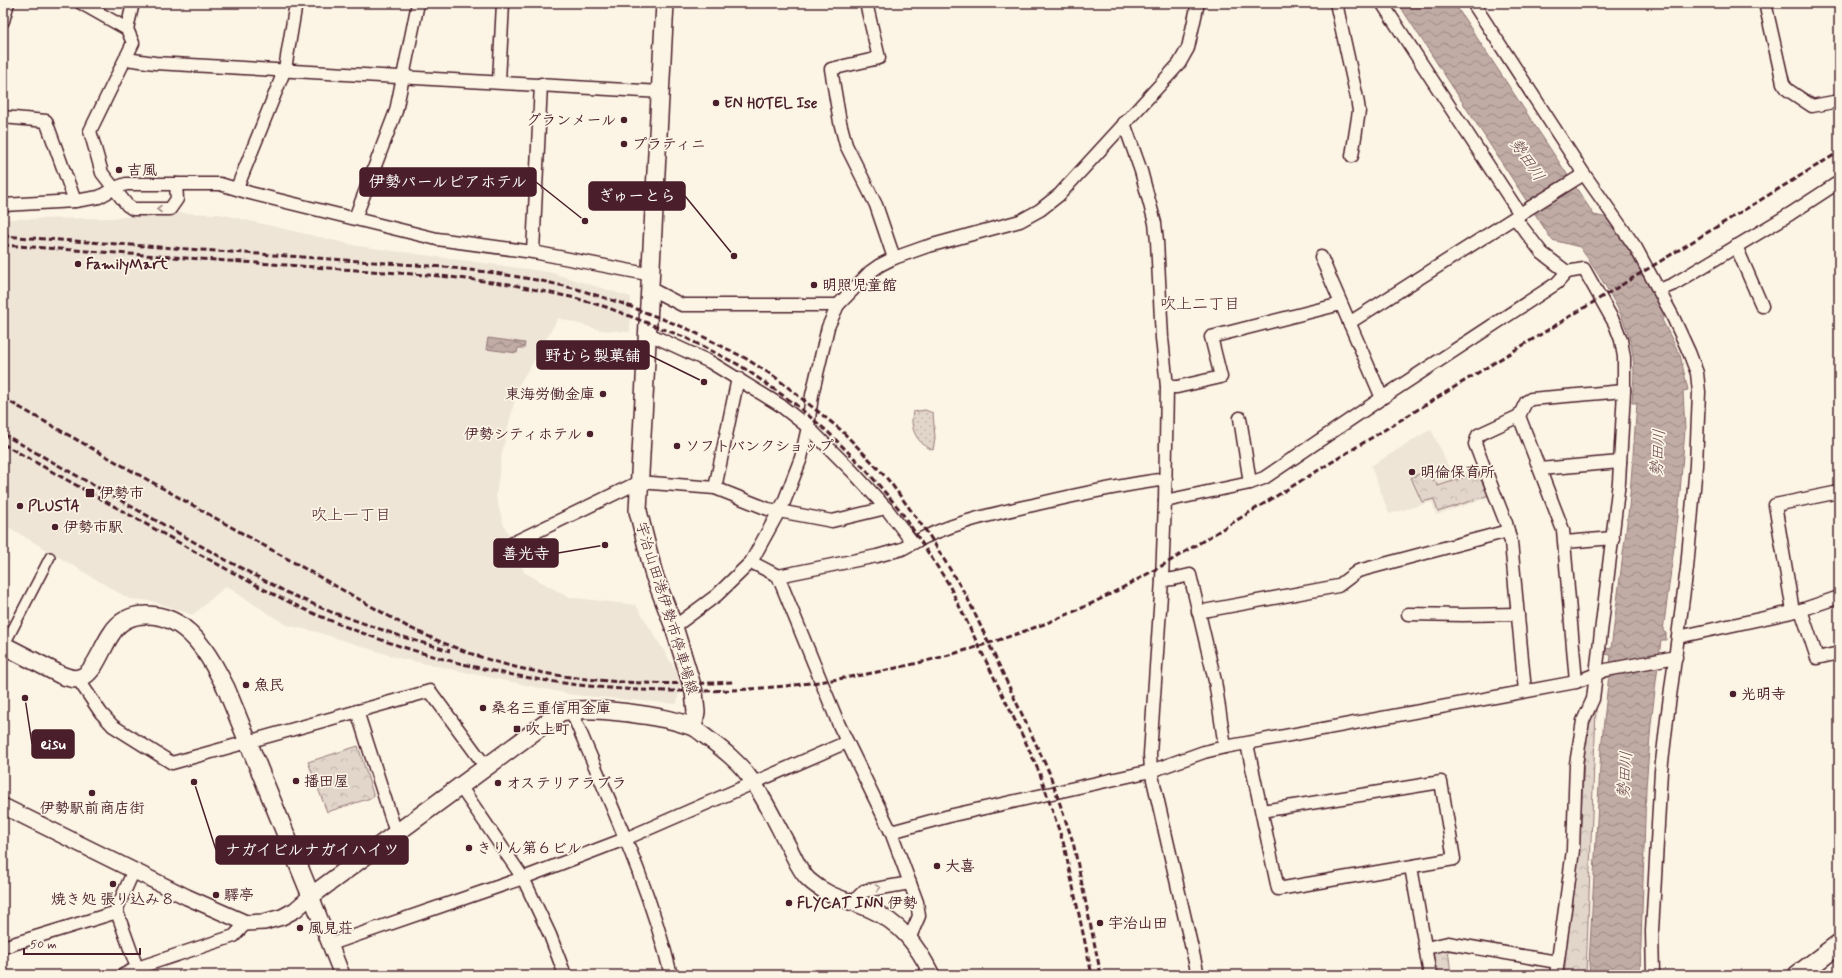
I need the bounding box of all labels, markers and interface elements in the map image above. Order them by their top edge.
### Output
place label: EN HOTEL Ise [724,94,818,114]
marker: EN HOTEL Ise [711,98,721,108]
place label: グランメール [526,111,616,131]
marker: グランメール [619,115,629,125]
water label: 勢田川 [1505,134,1549,186]
place label: プラティニ [632,135,706,155]
marker: プラティニ [619,139,629,149]
place label: 吉風 [127,161,157,181]
marker: 吉風 [114,165,124,175]
callout: 伊勢パールピアホテル [360,168,536,196]
text: 伊勢パールピアホテル [369,172,527,193]
callout: ぎゅーとら [589,182,685,210]
text: ぎゅーとら [598,186,676,207]
one-way arrow [156,205,162,213]
place label: FamilyMart [86,255,169,275]
marker: FamilyMart [73,259,83,269]
place label: 明照児童館 [822,276,897,296]
marker: 明照児童館 [809,280,819,290]
district label: 吹上二丁目 [1160,294,1240,315]
callout: 野むら製菓舗 [537,341,649,369]
text: 野むら製菓舗 [545,346,641,367]
place label: 東海労働金庫 [505,385,595,405]
marker: 東海労働金庫 [598,389,608,399]
place label: 伊勢シティホテル [464,425,582,445]
water label: 勢田川 [1646,428,1671,478]
marker: 伊勢シティホテル [585,429,595,439]
place label: ソフトバンクショップ [685,437,834,457]
marker: ソフトバンクショップ [672,441,682,451]
place label: 明倫保育所 [1420,463,1495,483]
marker: 明倫保育所 [1407,467,1417,477]
place label: 伊勢市 [99,484,144,504]
marker: 伊勢市 [84,487,96,499]
place label: PLUSTA [28,497,80,517]
marker: PLUSTA [15,501,25,511]
district label: 吹上一丁目 [311,505,391,526]
place label: 伊勢市駅 [63,518,123,538]
street label: 宇治山田港伊勢市停車場線 [630,519,702,697]
marker: 伊勢市駅 [50,522,60,532]
callout: 善光寺 [494,539,558,567]
text: 善光寺 [502,544,550,565]
place label: 魚民 [254,676,284,696]
marker: 魚民 [241,680,251,690]
place label: 光明寺 [1741,685,1786,705]
marker: 光明寺 [1728,689,1738,699]
place label: 桑名三重信用金庫 [491,699,611,719]
marker: 桑名三重信用金庫 [478,703,488,713]
place label: 吹上町 [525,720,570,740]
marker: 吹上町 [512,724,522,734]
callout: eisu [32,730,74,758]
text: eisu [40,734,66,755]
water label: 勢田川 [1613,750,1638,800]
place label: 播田屋 [304,772,349,792]
place label: オステリアラブラ [506,774,627,794]
marker: 播田屋 [291,776,301,786]
marker: オステリアラブラ [493,778,503,788]
marker: 伊勢駅前商店街 [87,788,97,798]
place label: 伊勢駅前商店街 [39,799,145,819]
callout: ナガイビルナガイハイツ [216,836,408,864]
place label: きりん第６ビル [477,839,582,859]
text: ナガイビルナガイハイツ [225,840,399,861]
marker: きりん第６ビル [464,843,474,853]
place label: 大喜 [945,857,975,877]
marker: 大喜 [932,861,942,871]
marker: 焼き処 張り込み８ [108,879,118,889]
one-way arrow [875,885,881,893]
place label: 驛亭 [224,886,254,906]
place label: 焼き処 張り込み８ [51,890,175,910]
marker: 驛亭 [211,890,221,900]
place label: FLYCAT INN 伊勢 [797,894,917,914]
marker: FLYCAT INN 伊勢 [784,898,794,908]
place label: 宇治山田 [1108,914,1168,934]
marker: 宇治山田 [1095,918,1105,928]
place label: 風見荘 [308,919,353,939]
marker: 風見荘 [295,923,305,933]
scale bar [24,930,140,956]
text: 50 m [30,937,57,953]

